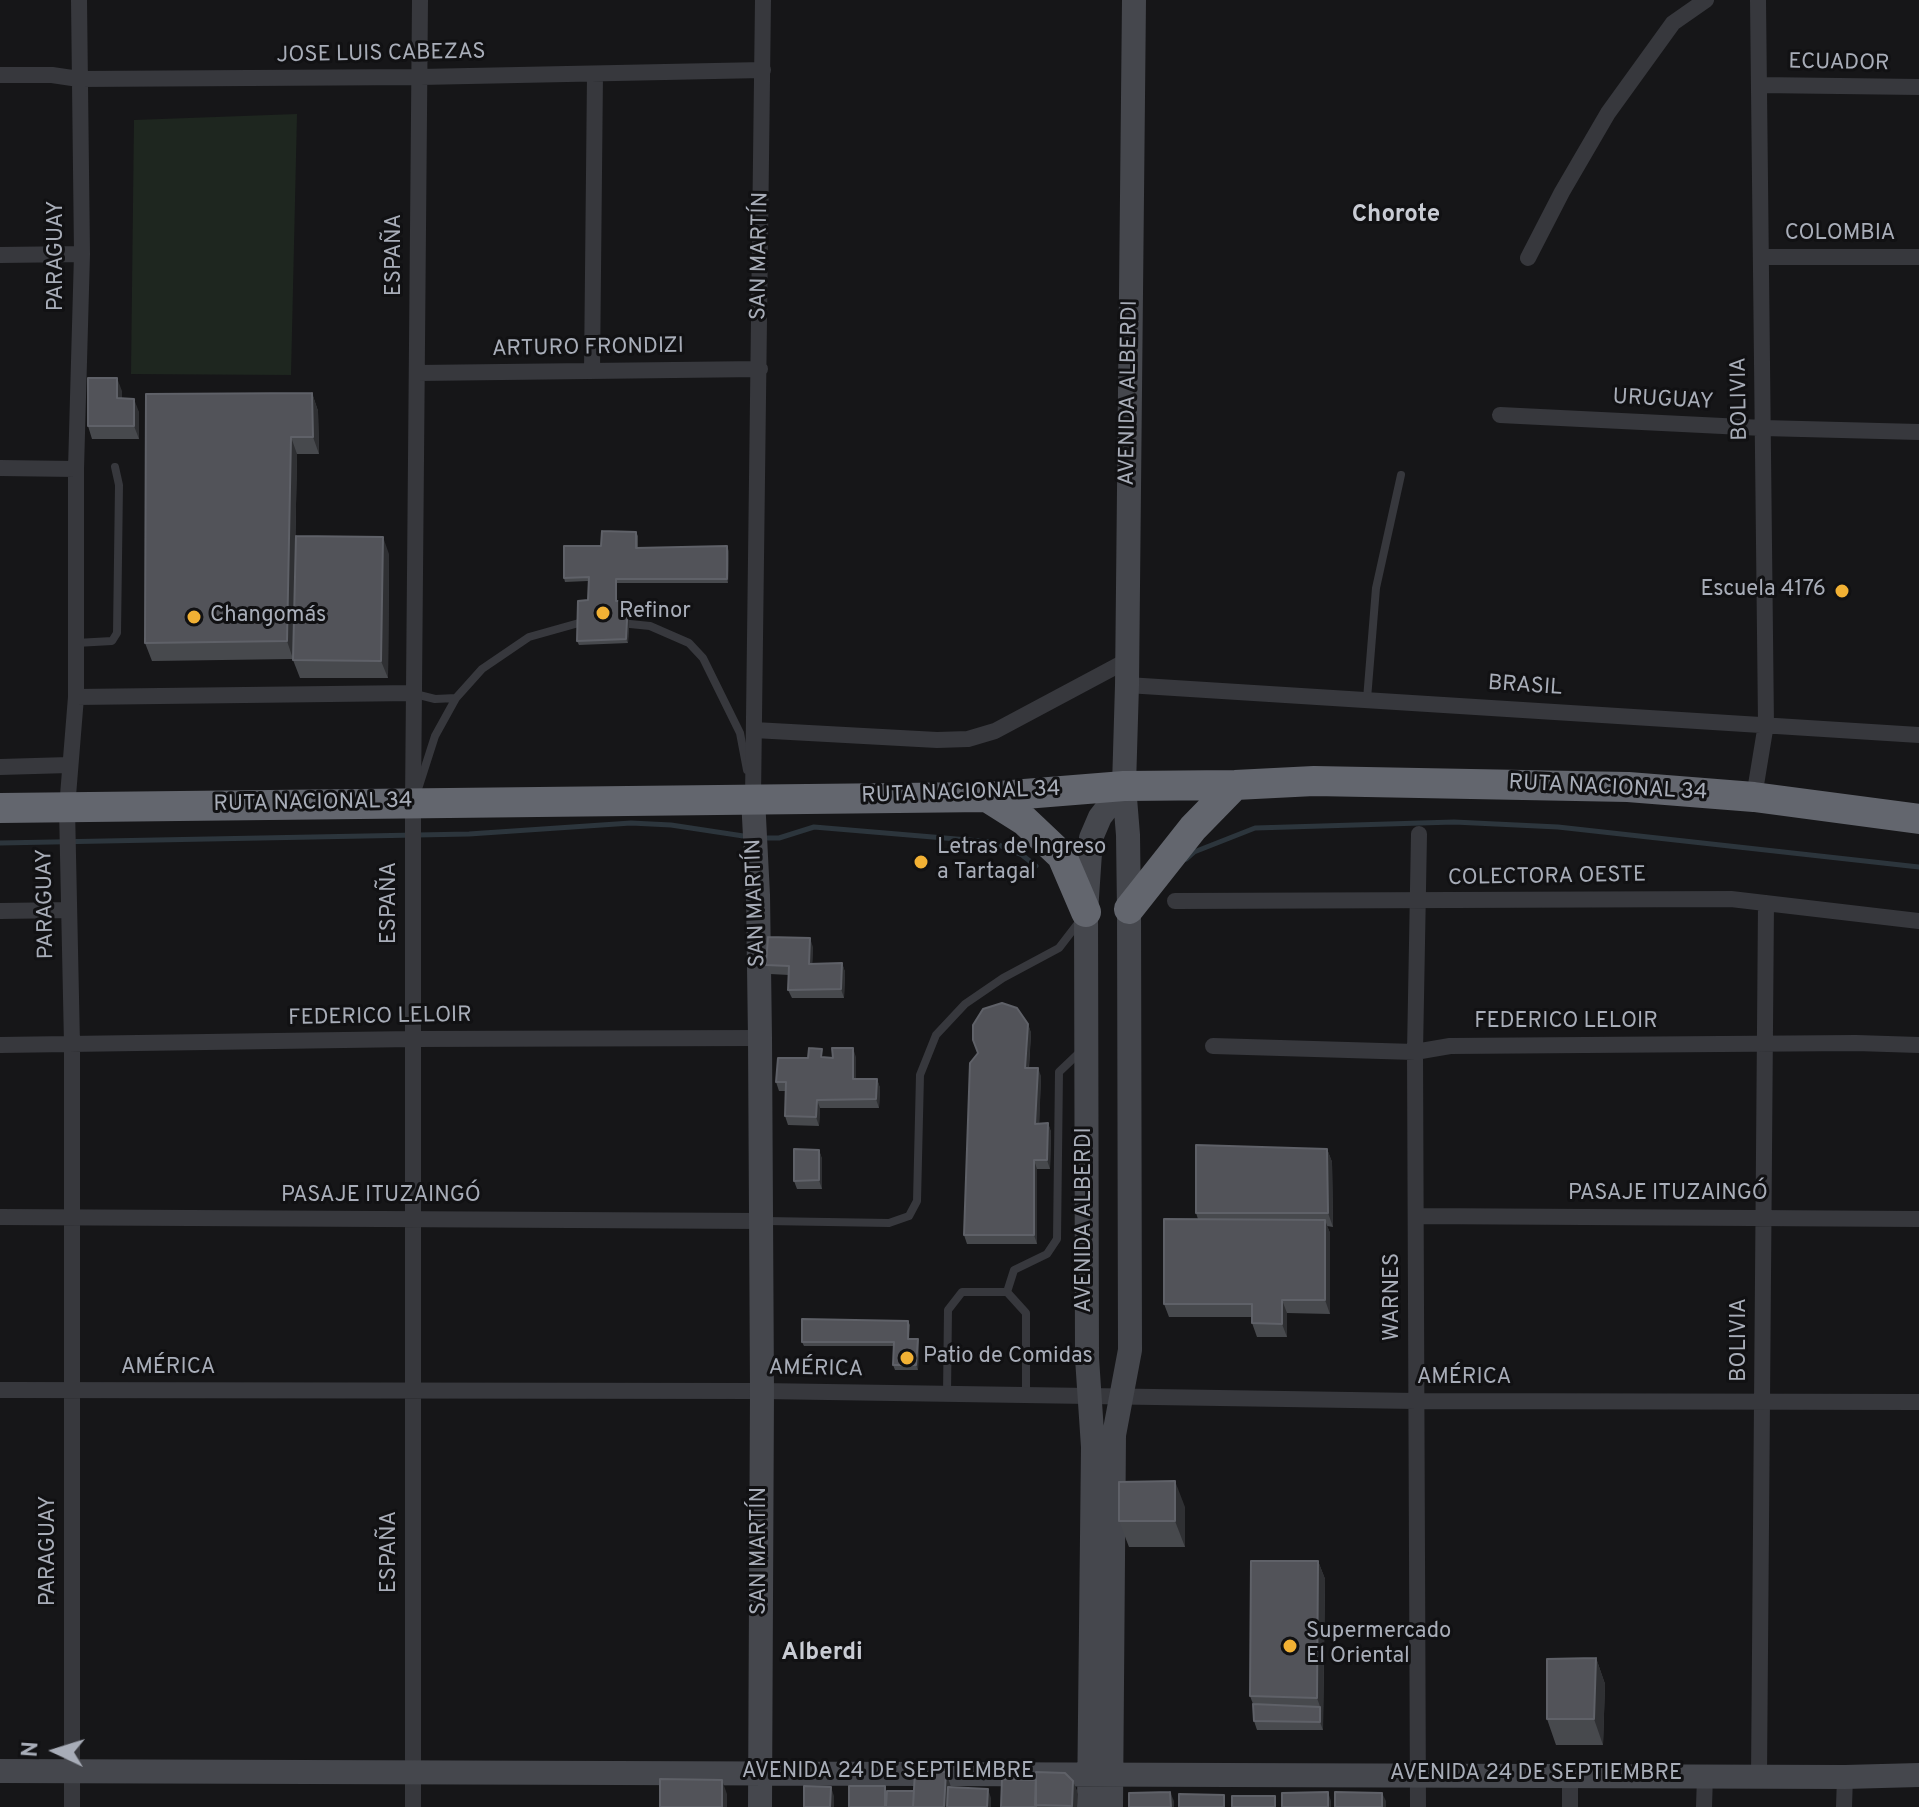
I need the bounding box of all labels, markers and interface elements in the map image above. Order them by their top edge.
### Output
street label: JOSE LUIS CABEZAS [276,40,486,70]
street label: ECUADOR [1788,50,1890,78]
street label: SAN MARTÍN [747,192,775,320]
street label: PARAGUAY [45,201,71,311]
district label: Chorote [1352,202,1440,230]
street label: ESPAÑA [383,214,409,296]
street label: COLOMBIA [1785,222,1895,248]
street label: AVENIDA ALBERDI [1115,300,1145,486]
street label: ARTURO FRONDIZI [492,334,684,364]
street label: BOLIVIA [1727,357,1755,441]
street label: URUGUAY [1612,385,1714,417]
place label: Escuela 4176 [1700,578,1826,604]
marker: Escuela 4176 [1833,582,1851,600]
place label: Refinor [619,600,691,626]
place label: Changomás [210,604,326,630]
marker: Refinor [594,604,612,622]
marker: Changomás [185,608,203,626]
street label: BRASIL [1487,671,1563,703]
street label: RUTA NACIONAL 34 [1508,771,1708,807]
street label: RUTA NACIONAL 34 [861,777,1061,811]
street label: RUTA NACIONAL 34 [213,789,413,819]
place label: Letras de Ingreso a Tartagal [937,836,1106,888]
street label: SAN MARTÍN [742,838,772,968]
street label: PARAGUAY [33,848,61,960]
marker: Letras de Ingreso a Tartagal [912,853,930,871]
street label: ESPAÑA [378,862,404,944]
street label: COLECTORA OESTE [1448,863,1646,893]
street label: FEDERICO LELOIR [288,1003,472,1033]
street label: FEDERICO LELOIR [1474,1010,1658,1036]
street label: AVENIDA ALBERDI [1073,1127,1099,1313]
street label: PASAJE ITUZAINGÓ [1568,1182,1768,1208]
street label: PASAJE ITUZAINGÓ [281,1184,481,1210]
street label: WARNES [1381,1253,1407,1341]
street label: BOLIVIA [1728,1298,1754,1382]
place label: Patio de Comidas [923,1345,1093,1371]
marker: Patio de Comidas [898,1349,916,1367]
street label: AMÉRICA [121,1356,215,1382]
street label: AMÉRICA [768,1356,864,1384]
street label: AMÉRICA [1417,1366,1511,1392]
street label: SAN MARTÍN [748,1487,774,1615]
street label: PARAGUAY [37,1496,63,1606]
street label: ESPAÑA [378,1511,404,1593]
place label: Supermercado El Oriental [1306,1620,1451,1672]
marker: Supermercado El Oriental [1281,1637,1299,1655]
district label: Alberdi [781,1640,863,1668]
north arrow [16,1711,96,1791]
text: N [18,1740,46,1758]
street label: AVENIDA 24 DE SEPTIEMBRE [742,1760,1034,1786]
street label: AVENIDA 24 DE SEPTIEMBRE [1390,1762,1682,1788]

